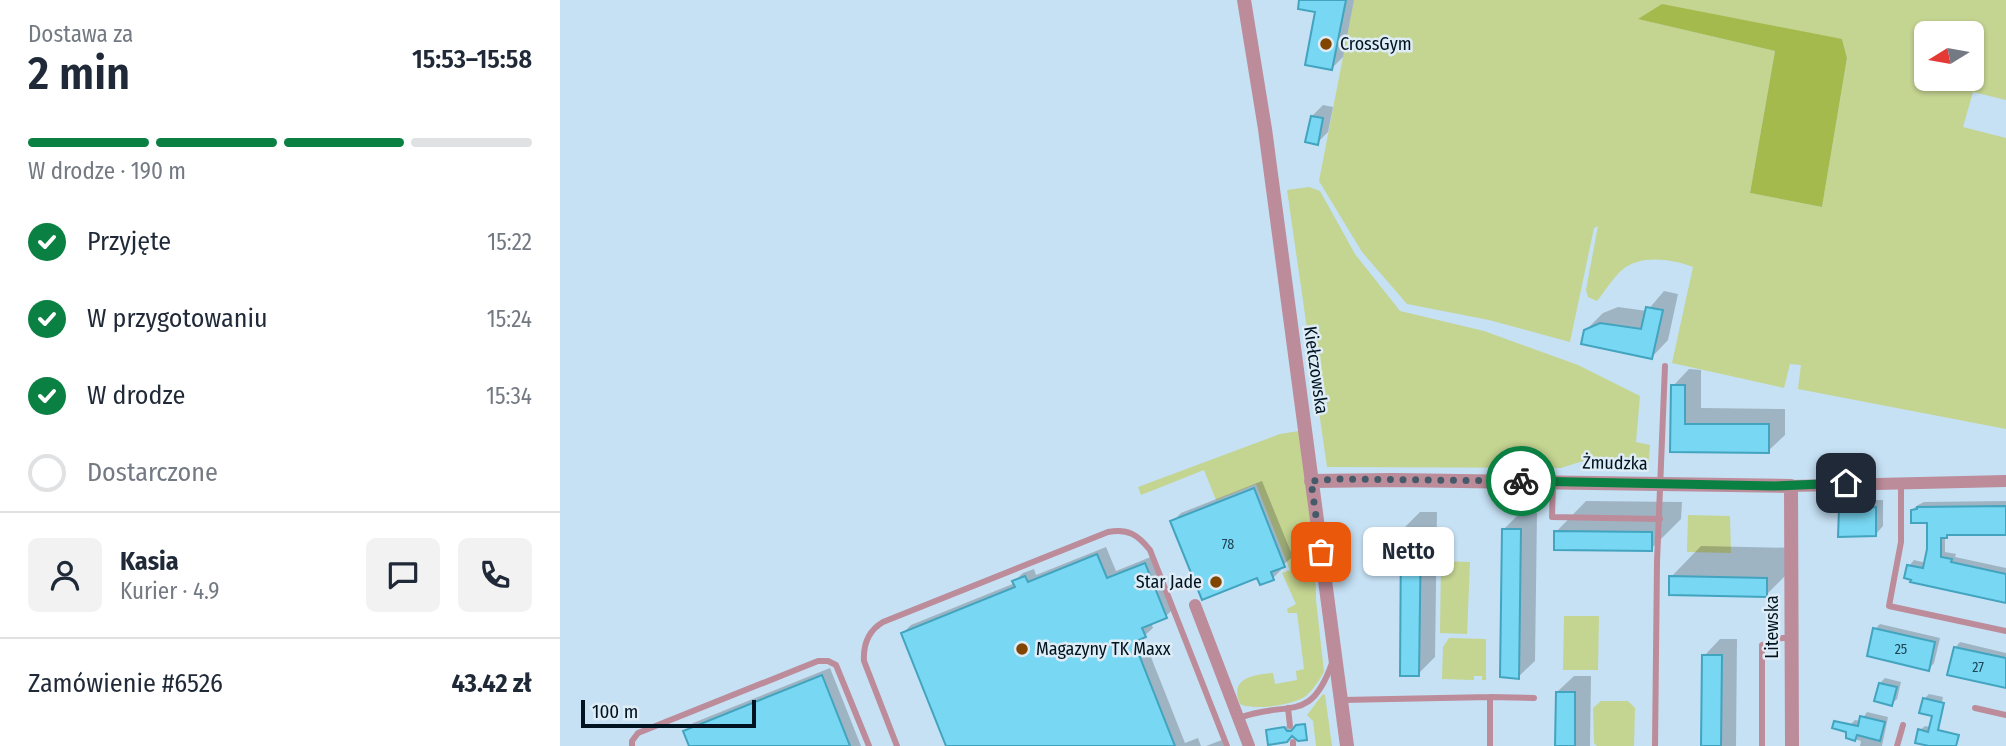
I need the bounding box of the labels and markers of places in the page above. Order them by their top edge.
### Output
place label: CrossGym [1340,33,1412,55]
marker: CrossGym [1318,36,1334,52]
pin [1816,453,1876,513]
pin [1291,522,1351,582]
callout: Netto [1363,528,1454,576]
place label: Star Jade [1136,571,1202,593]
marker: Star Jade [1208,574,1224,590]
place label: Magazyny TK Maxx [1036,638,1171,660]
marker: Magazyny TK Maxx [1014,641,1030,657]

